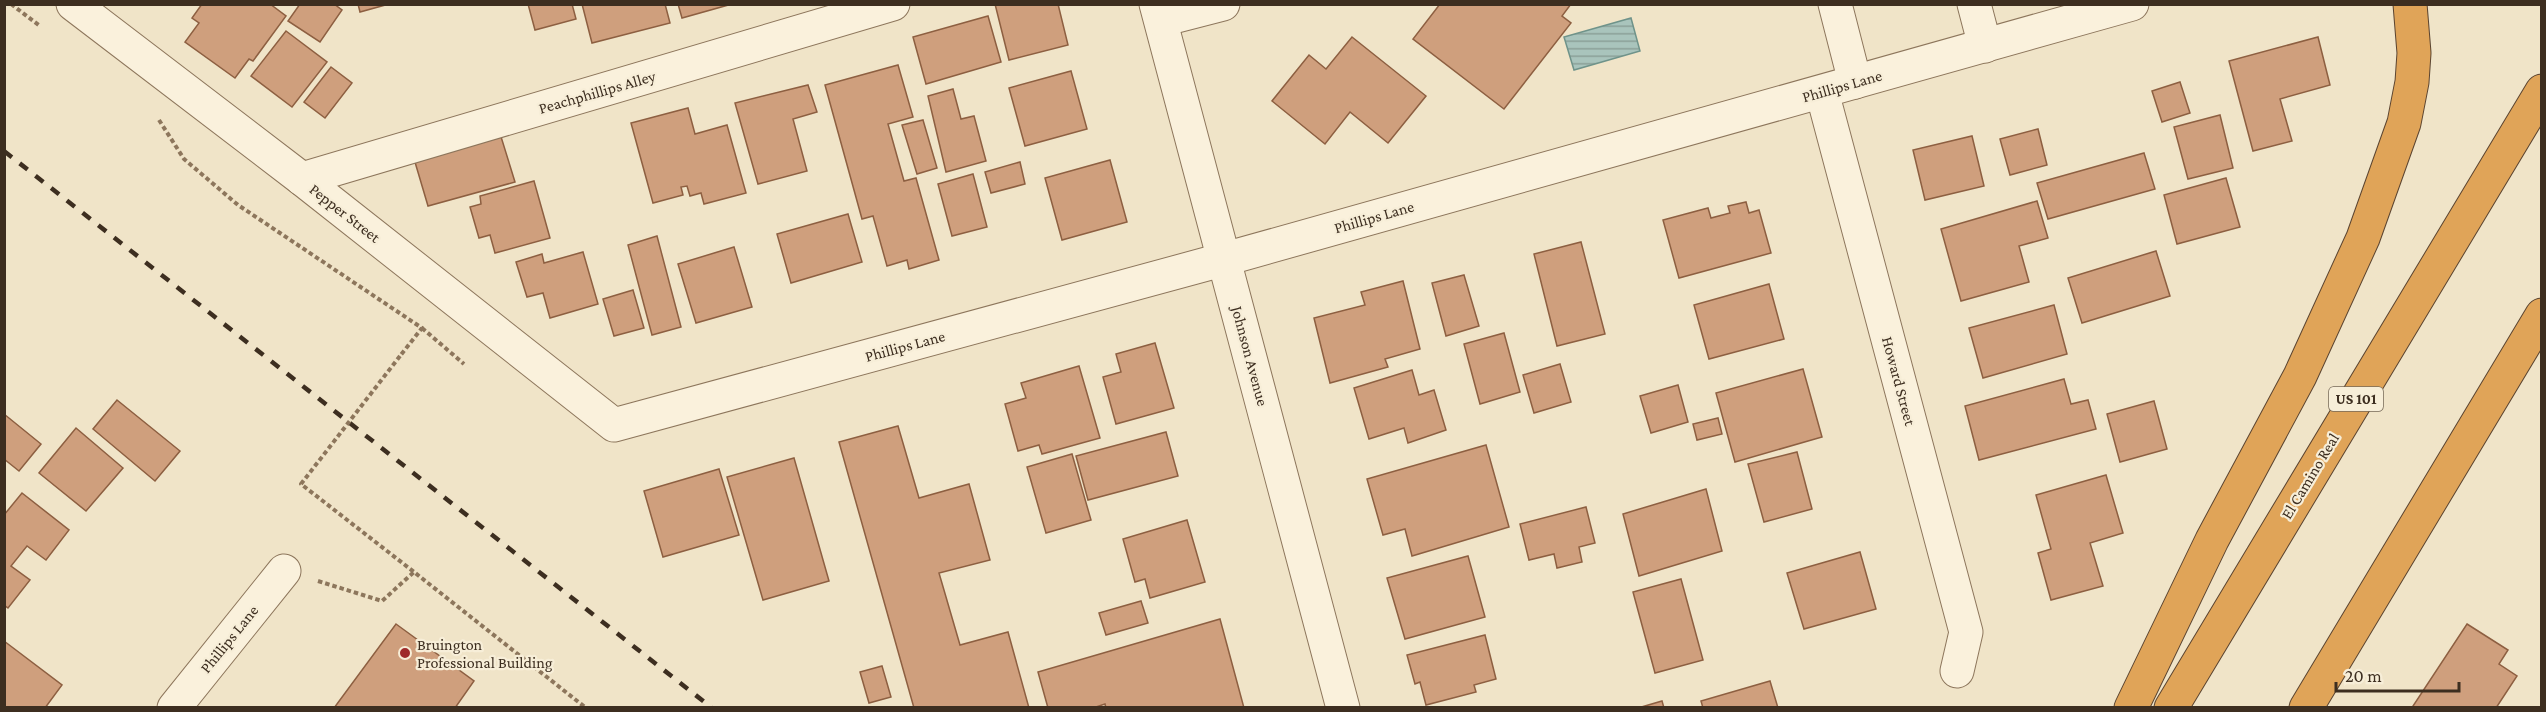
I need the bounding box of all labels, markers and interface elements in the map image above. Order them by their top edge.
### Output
street label: Peachphillips Alley [537,67,658,118]
street label: Phillips Lane [1800,67,1884,106]
street label: Pepper Street [306,180,384,247]
street label: Phillips Lane [1332,198,1416,237]
street label: Johnson Avenue [1227,302,1272,408]
street label: Phillips Lane [863,327,947,366]
street label: Howard Street [1879,335,1919,428]
road number: US 101 [2329,387,2383,411]
street label: El Camino Real [2278,430,2342,522]
street label: Phillips Lane [197,602,262,677]
place label: Bruington Professional Building [417,636,553,672]
marker: Bruington Professional Building [398,646,412,660]
scale bar [2336,655,2459,693]
text: 20 m [2345,666,2382,686]

